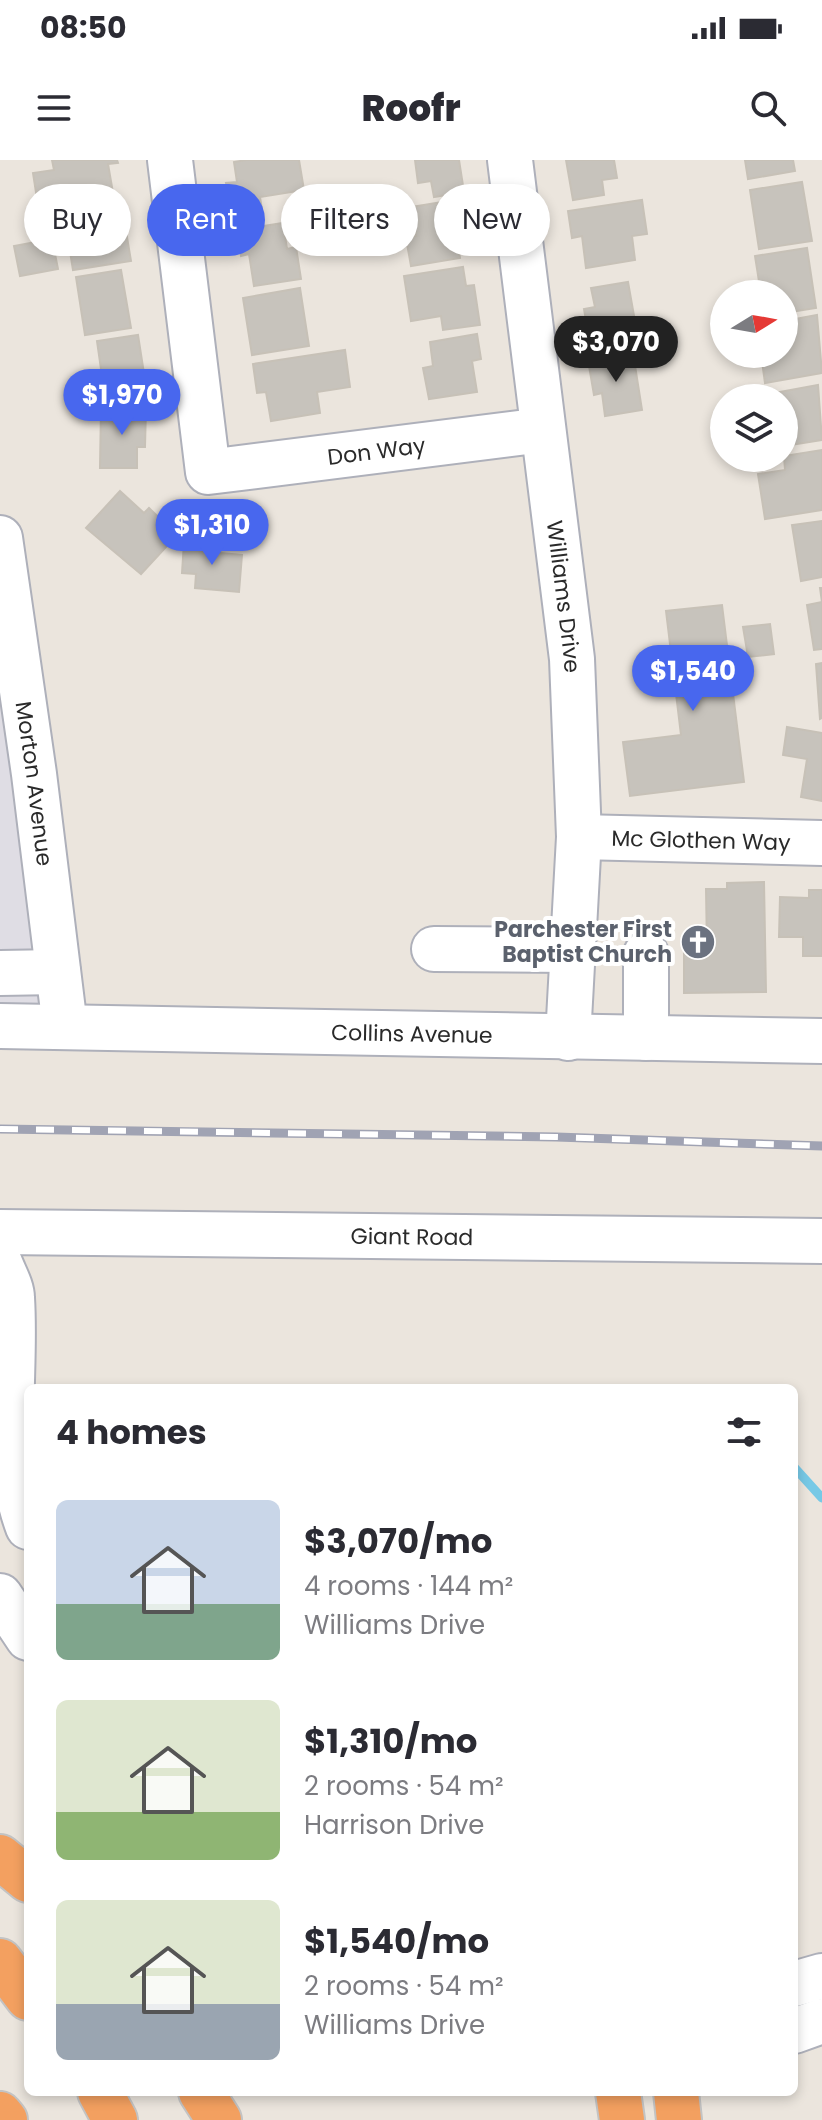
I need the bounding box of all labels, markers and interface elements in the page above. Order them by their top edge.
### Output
text: 08:50 [40,6,127,49]
text: Roofr [361,83,461,134]
icon: menu [32,86,76,130]
icon: search [746,86,790,130]
chip: Buy [24,184,131,256]
chip: Rent [147,184,265,256]
chip: Filters [281,184,418,256]
chip: New [434,184,550,256]
north arrow [710,280,798,368]
map controls [710,280,798,472]
pin: $3,070 [551,316,681,384]
text: $3,070 [572,324,660,360]
pin: $1,970 [57,369,187,437]
text: $1,970 [81,377,163,413]
button: layers [710,384,798,472]
street label: Don Way [326,429,428,472]
pin: $1,310 [147,499,277,567]
text: $1,310 [174,507,250,543]
street label: Williams Drive [539,519,588,673]
pin: $1,540 [628,645,758,713]
text: $1,540 [650,653,736,689]
street label: Morton Avenue [8,699,61,868]
street label: Mc Glothen Way [611,822,792,858]
place label: Parchester First Baptist Church [494,914,672,970]
church icon: Parchester First Baptist Church [679,923,717,961]
street label: Collins Avenue [331,1017,493,1050]
street label: Giant Road [350,1220,473,1253]
text: 4 homes [56,1408,207,1456]
icon: filters [722,1410,766,1454]
text: $3,070/mo [304,1517,492,1565]
icon: home [120,1532,216,1628]
text: 4 rooms · 144 m² [304,1568,513,1604]
text: Williams Drive [304,1607,485,1643]
text: $1,310/mo [304,1717,478,1765]
icon: home [120,1732,216,1828]
text: 2 rooms · 54 m² [304,1768,504,1804]
text: Harrison Drive [304,1807,484,1843]
text: $1,540/mo [304,1917,489,1965]
icon: home [120,1932,216,2028]
text: 2 rooms · 54 m² [304,1968,504,2004]
text: Williams Drive [304,2007,485,2043]

